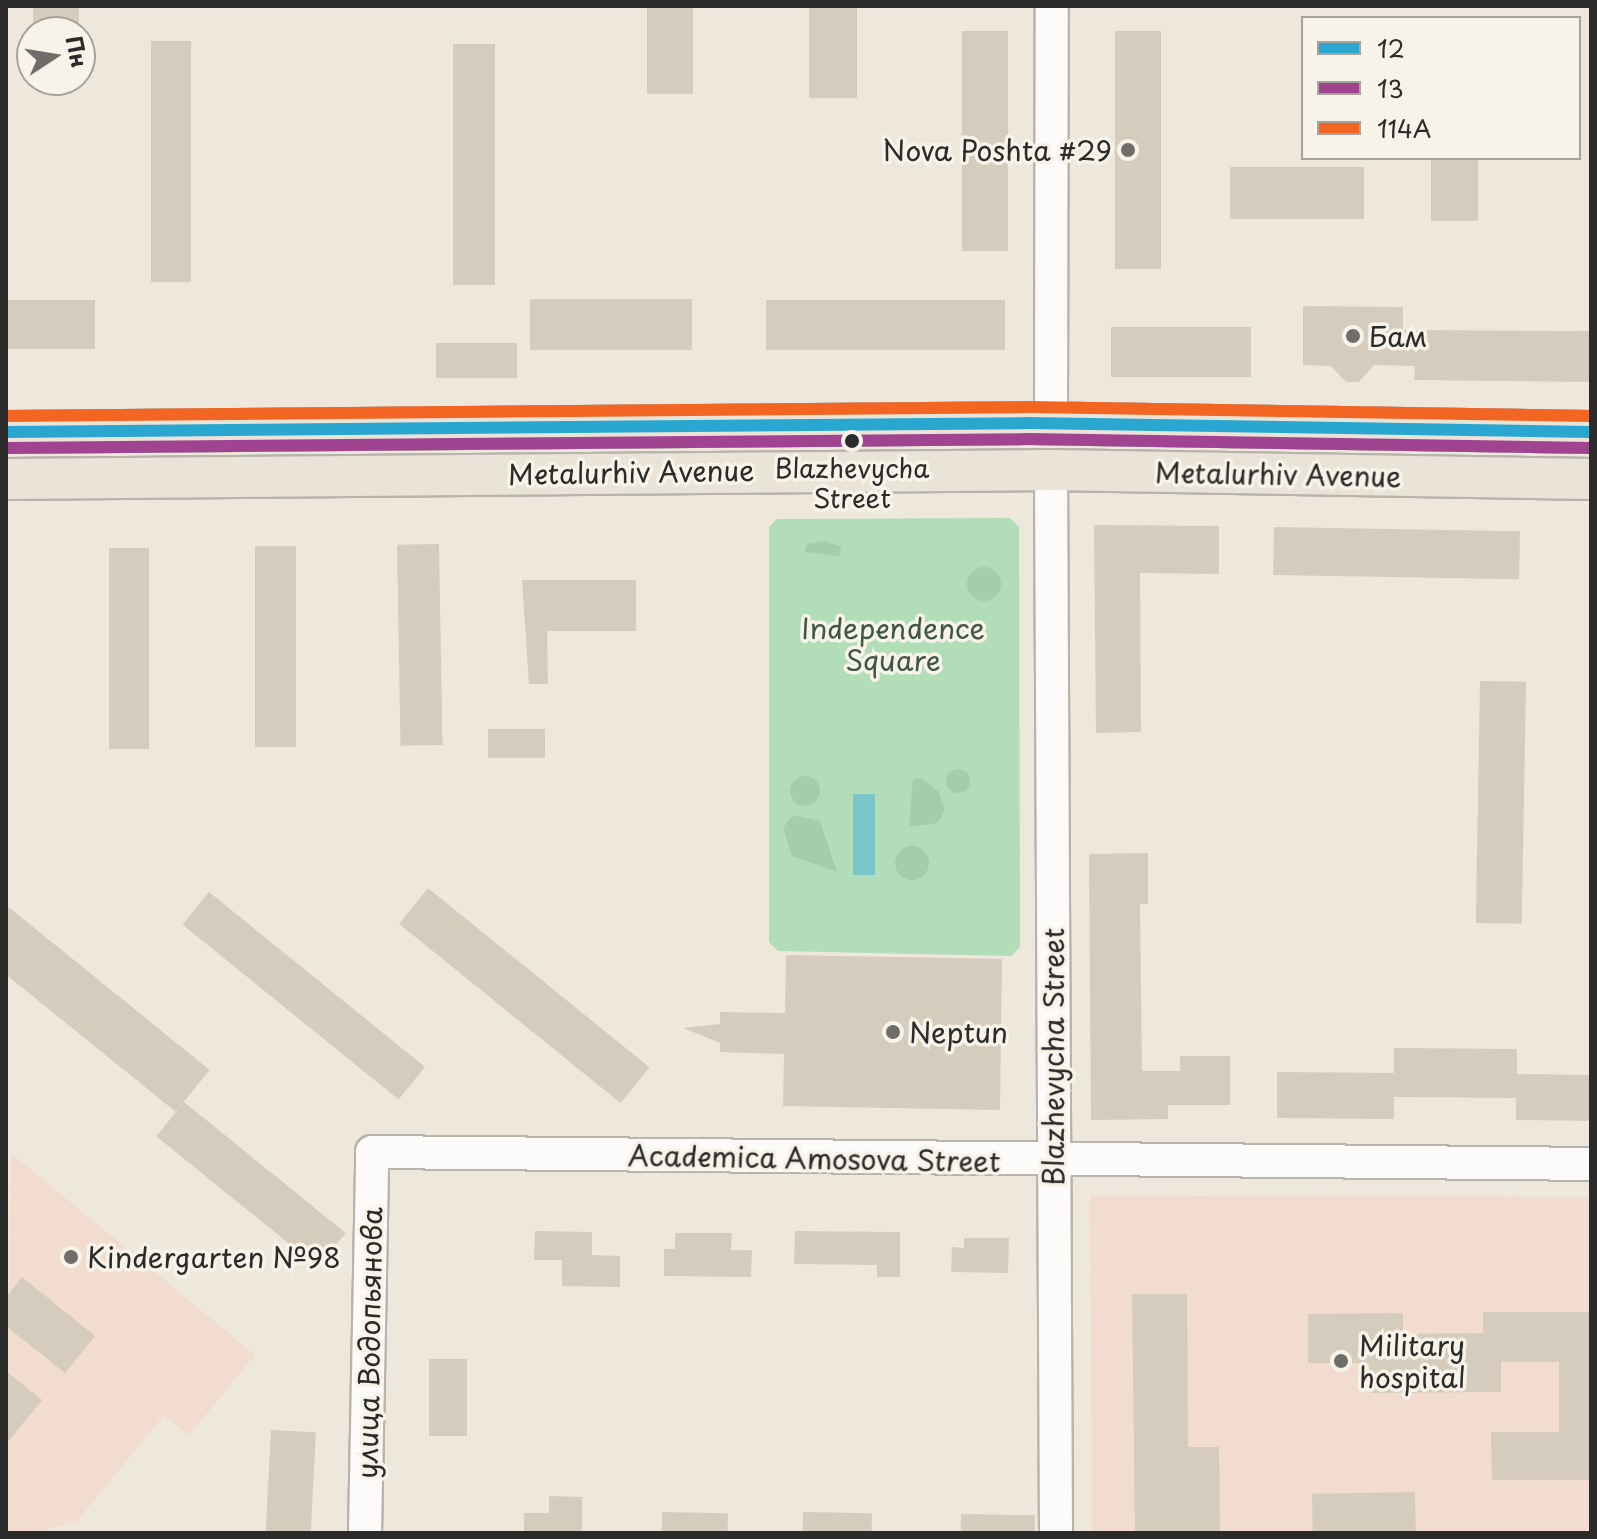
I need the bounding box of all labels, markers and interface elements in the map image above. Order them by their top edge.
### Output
north arrow [16,16,96,96]
legend [1301,16,1581,160]
text: 12 [1377,30,1405,66]
text: Пн [59,32,97,70]
text: 13 [1377,70,1404,106]
text: 114А [1377,110,1431,146]
place label: Nova Poshta #29 [882,133,1112,167]
marker: Nova Poshta #29 [1119,141,1137,159]
place label: Бам [1369,319,1428,353]
marker: Бам [1344,327,1362,345]
marker: Blazhevycha Street [844,433,860,449]
place label: Blazhevycha Street [774,452,930,514]
street label: Metalurhiv Avenue [507,453,755,491]
street label: Metalurhiv Avenue [1154,455,1402,493]
park label: Independence Square [801,611,985,677]
street label: Blazhevycha Street [1036,927,1070,1187]
place label: Neptun [909,1015,1008,1049]
marker: Neptun [884,1023,902,1041]
street label: Academica Amosova Street [627,1138,1001,1178]
street label: улица Водопьянова [350,1206,388,1480]
place label: Kindergarten №98 [87,1240,341,1274]
marker: Kindergarten №98 [62,1248,80,1266]
place label: Military hospital [1359,1328,1466,1394]
marker: Military hospital [1330,1350,1352,1372]

